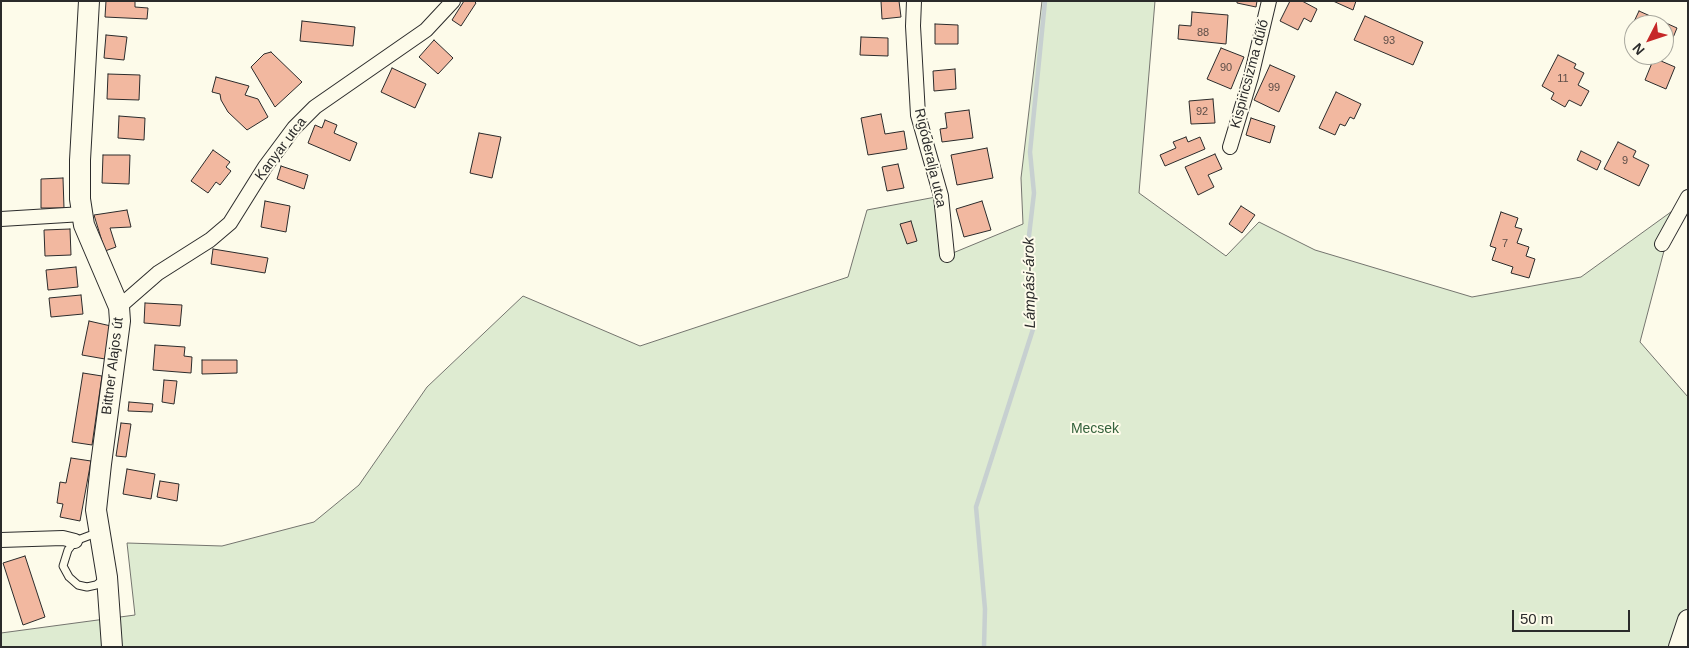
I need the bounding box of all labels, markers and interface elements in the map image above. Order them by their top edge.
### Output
north arrow [1624,15,1674,65]
street label: Kispiricsizma dűlő [1227,18,1273,130]
house number: 88 [1197,26,1209,40]
house number: 93 [1383,34,1395,48]
text: N [1629,40,1648,58]
house number: 90 [1220,61,1232,75]
house number: 11 [1557,72,1569,86]
house number: 99 [1268,81,1280,95]
house number: 92 [1196,105,1208,119]
street label: Rigóderalja utca [910,107,950,209]
street label: Kanyar utca [252,114,310,184]
house number: 9 [1622,154,1628,168]
water label: Lámpási-árok [1020,237,1040,329]
house number: 7 [1502,237,1508,251]
street label: Bittner Alajos út [99,316,127,416]
park label: Mecsek [1071,421,1119,437]
scale bar [1514,600,1632,632]
text: 50 m [1520,610,1553,627]

